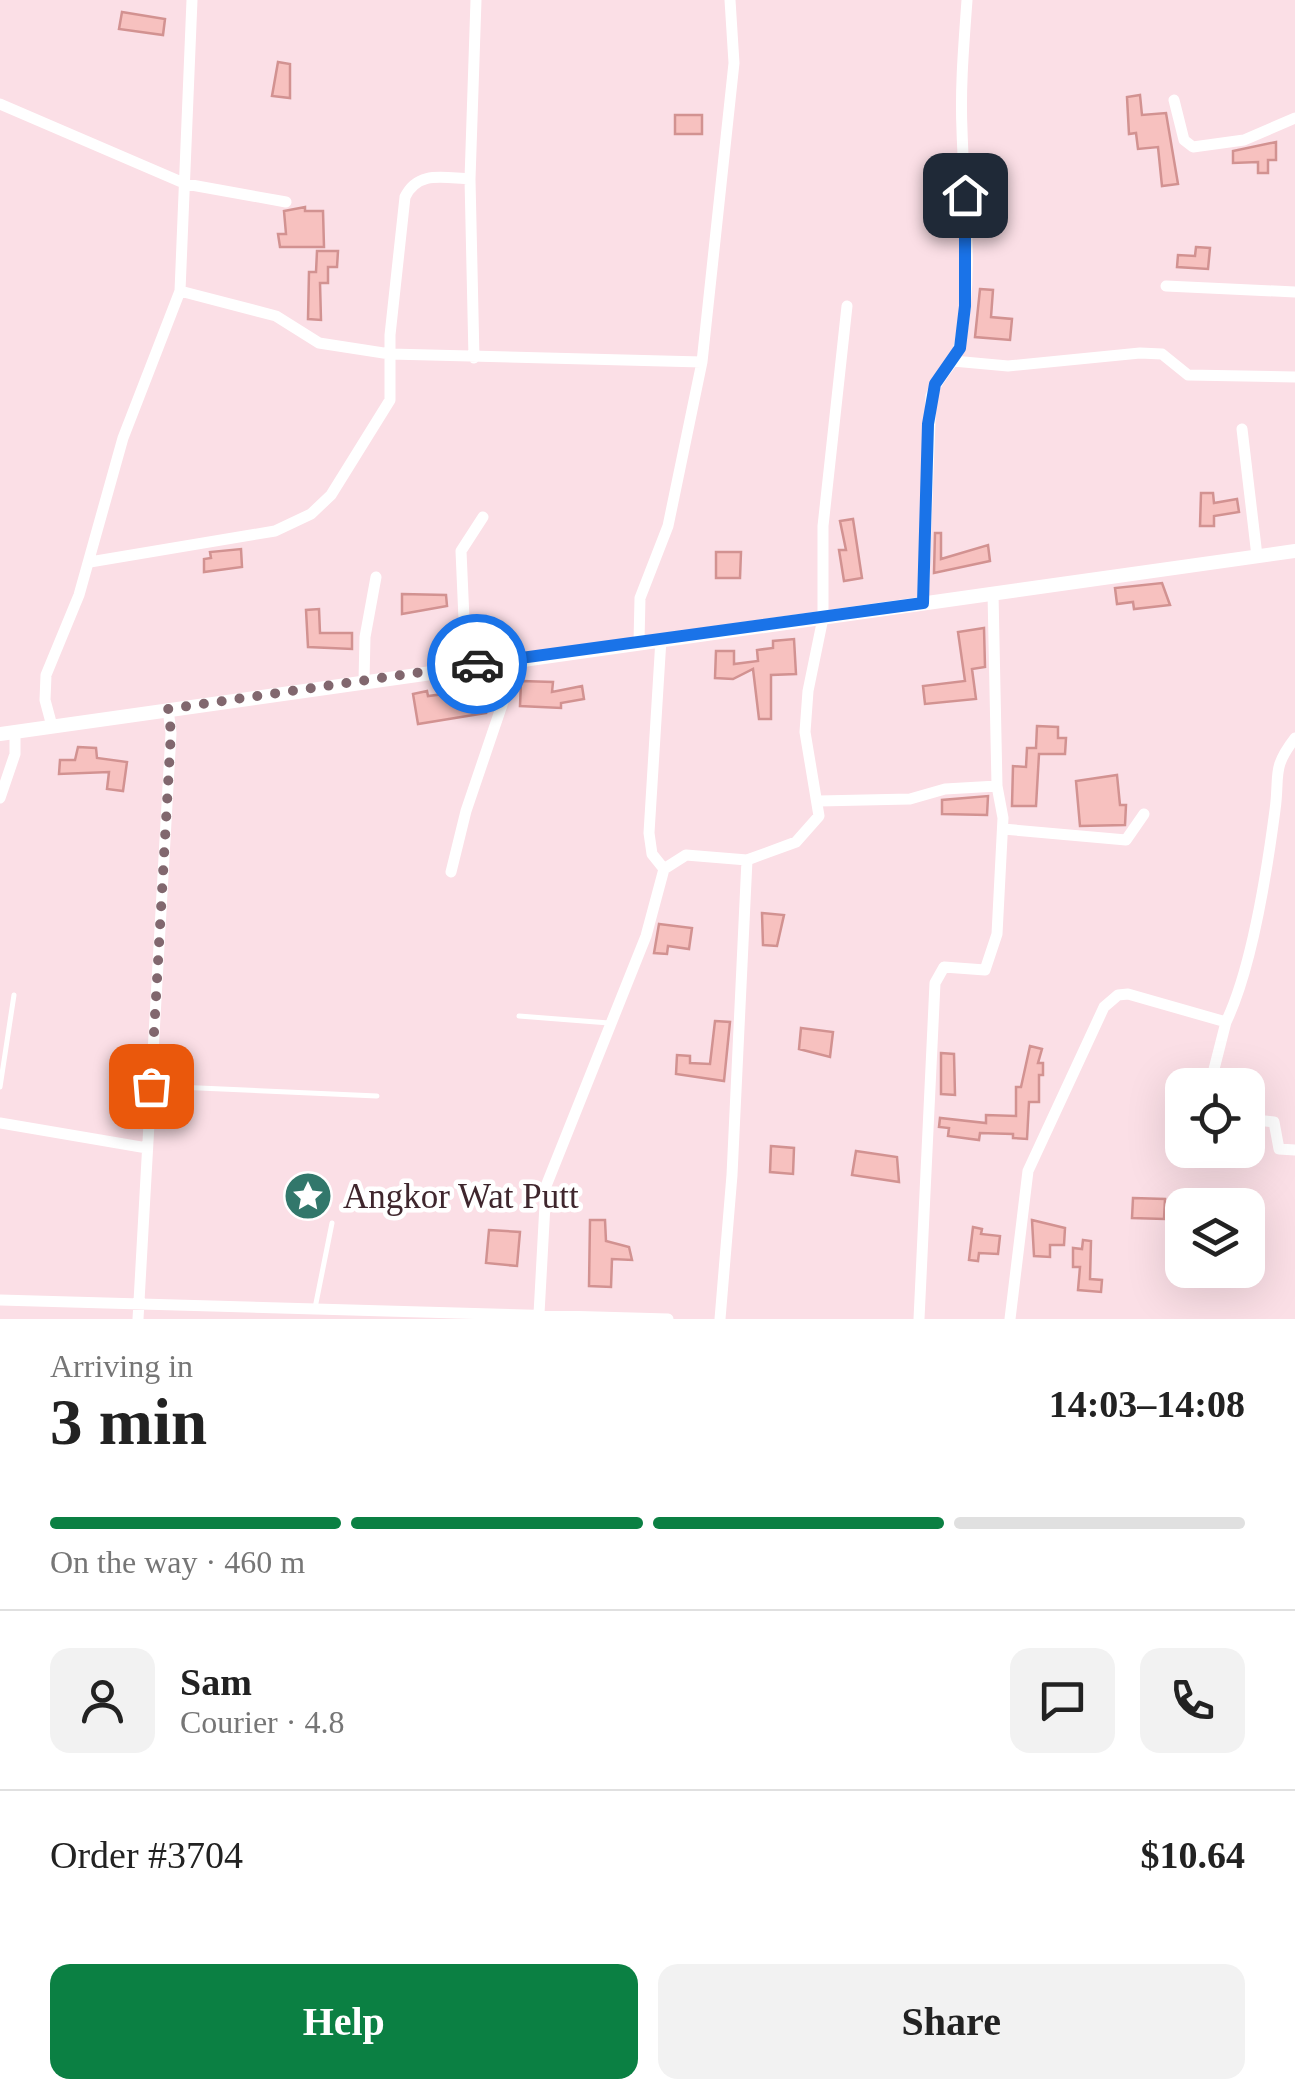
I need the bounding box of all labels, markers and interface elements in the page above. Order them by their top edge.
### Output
pin [923,153,1008,238]
icon: home [938,168,993,223]
courier [427,614,527,714]
icon: car [450,637,505,692]
pin [109,1044,194,1129]
icon: bag [124,1059,179,1114]
map controls [1165,1068,1265,1288]
button: locate [1165,1068,1265,1168]
place icon: Angkor Wat Putt [282,1170,334,1222]
place label: Angkor Wat Putt [343,1177,579,1216]
button: layers [1165,1188,1265,1288]
text: Arriving in [50,1348,193,1384]
text: 14:03–14:08 [1049,1383,1245,1425]
text: 3 min [50,1386,207,1458]
text: On the way · 460 m [50,1544,305,1580]
button: person [50,1648,155,1753]
button: chat [1010,1648,1115,1753]
button: phone [1140,1648,1245,1753]
text: Sam [180,1661,252,1703]
text: Courier · 4.8 [180,1704,344,1740]
text: Order #3704 [50,1834,243,1876]
text: $10.64 [1141,1834,1245,1876]
button: Help [50,1964,638,2079]
button: Share [658,1964,1245,2079]

